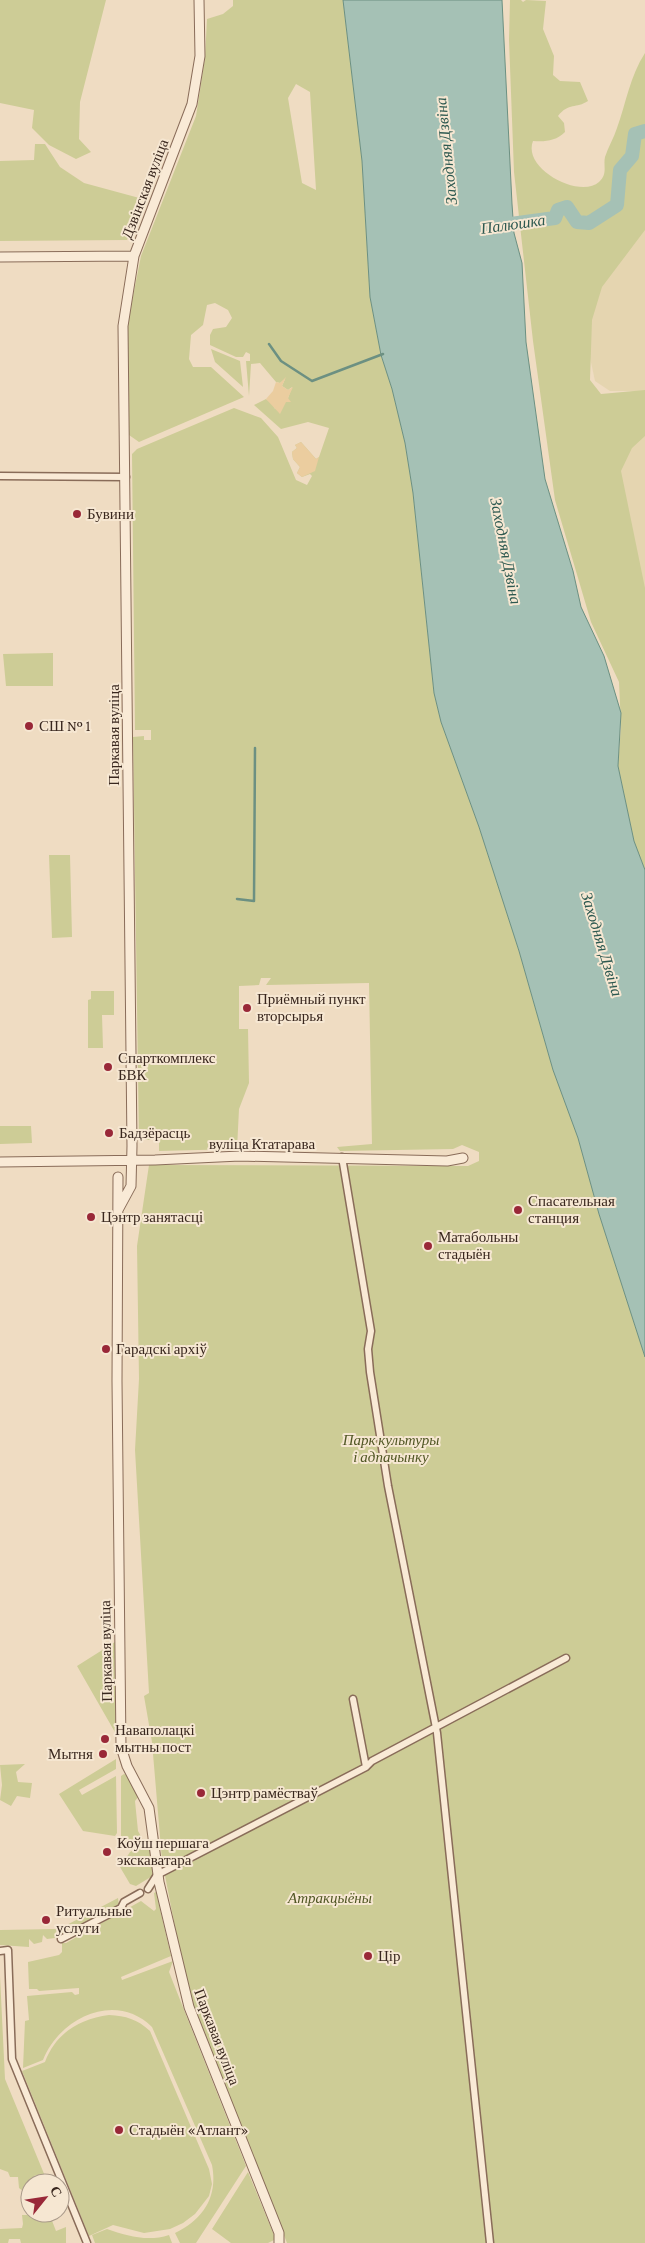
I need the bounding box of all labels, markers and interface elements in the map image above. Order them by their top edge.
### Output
water label: Заходняя Дзвіна [432,96,461,206]
street label: Дзвінская вуліца [119,137,172,241]
water label: Палюшка [479,211,546,237]
water label: Заходняя Дзвіна [486,496,525,606]
place label: Бувини [87,506,134,522]
marker: Бувини [71,508,83,520]
street label: Паркавая вуліца [106,684,122,786]
place label: СШ № 1 [39,718,90,734]
marker: СШ № 1 [23,720,35,732]
water label: Заходняя Дзвіна [577,890,626,998]
place label: Приёмный пункт вторсырья [257,991,366,1024]
marker: Приёмный пункт вторсырья [241,1002,253,1014]
place label: Спарткомплекс БВК [118,1050,216,1083]
marker: Спарткомплекс БВК [102,1061,114,1073]
place label: Бадзёрасць [119,1125,191,1141]
marker: Бадзёрасць [103,1127,115,1139]
street label: вуліца Ктатарава [209,1136,315,1152]
place label: Спасательная станция [528,1193,615,1226]
marker: Спасательная станция [512,1204,524,1216]
place label: Цэнтр занятасці [101,1209,203,1225]
marker: Цэнтр занятасці [85,1211,97,1223]
place label: Матабольны стадыён [438,1229,518,1262]
marker: Матабольны стадыён [422,1240,434,1252]
place label: Гарадскі архіў [116,1341,207,1357]
marker: Гарадскі архіў [100,1343,112,1355]
park label: Парк культуры і адпачынку [342,1432,439,1465]
street label: Паркавая вуліца [97,1600,115,1702]
place label: Наваполацкі мытны пост [115,1722,195,1755]
marker: Наваполацкі мытны пост [99,1733,111,1745]
place label: Мытня [48,1746,93,1762]
marker: Мытня [97,1748,109,1760]
place label: Цэнтр рамёстваў [211,1785,318,1801]
marker: Цэнтр рамёстваў [195,1787,207,1799]
place label: Коўш першага экскаватара [117,1835,209,1868]
marker: Коўш першага экскаватара [101,1846,113,1858]
park label: Атракцыёны [287,1890,372,1906]
place label: Ритуальные услуги [56,1903,132,1936]
marker: Ритуальные услуги [40,1914,52,1926]
place label: Цір [378,1948,401,1964]
marker: Цір [362,1950,374,1962]
street label: Паркавая вуліца [191,1987,243,2088]
place label: Стадыён «Атлант» [129,2122,249,2138]
marker: Стадыён «Атлант» [113,2124,125,2136]
north arrow [20,2173,70,2223]
text: С [47,2183,66,2200]

